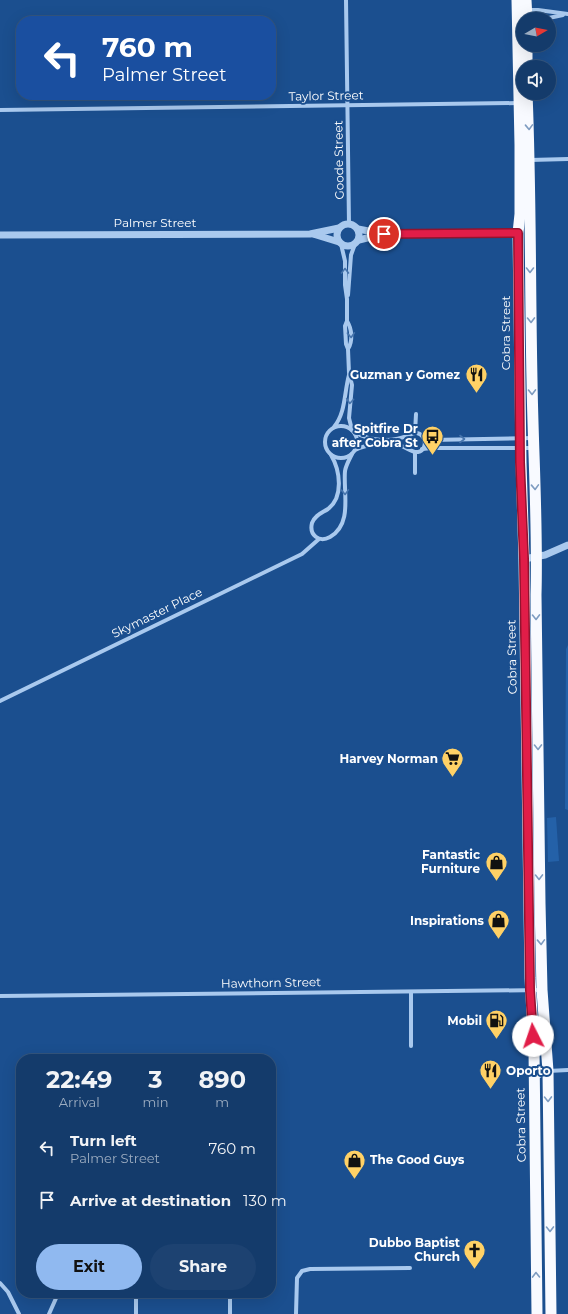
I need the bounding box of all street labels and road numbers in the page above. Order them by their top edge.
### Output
street label: Taylor Street [288,87,364,104]
street label: Goode Street [330,120,347,200]
street label: Palmer Street [114,215,197,230]
street label: Cobra Street [498,296,513,370]
street label: Skymaster Place [109,584,205,641]
street label: Cobra Street [503,619,520,695]
street label: Hawthorn Street [221,974,321,991]
street label: Cobra Street [512,1087,529,1163]

